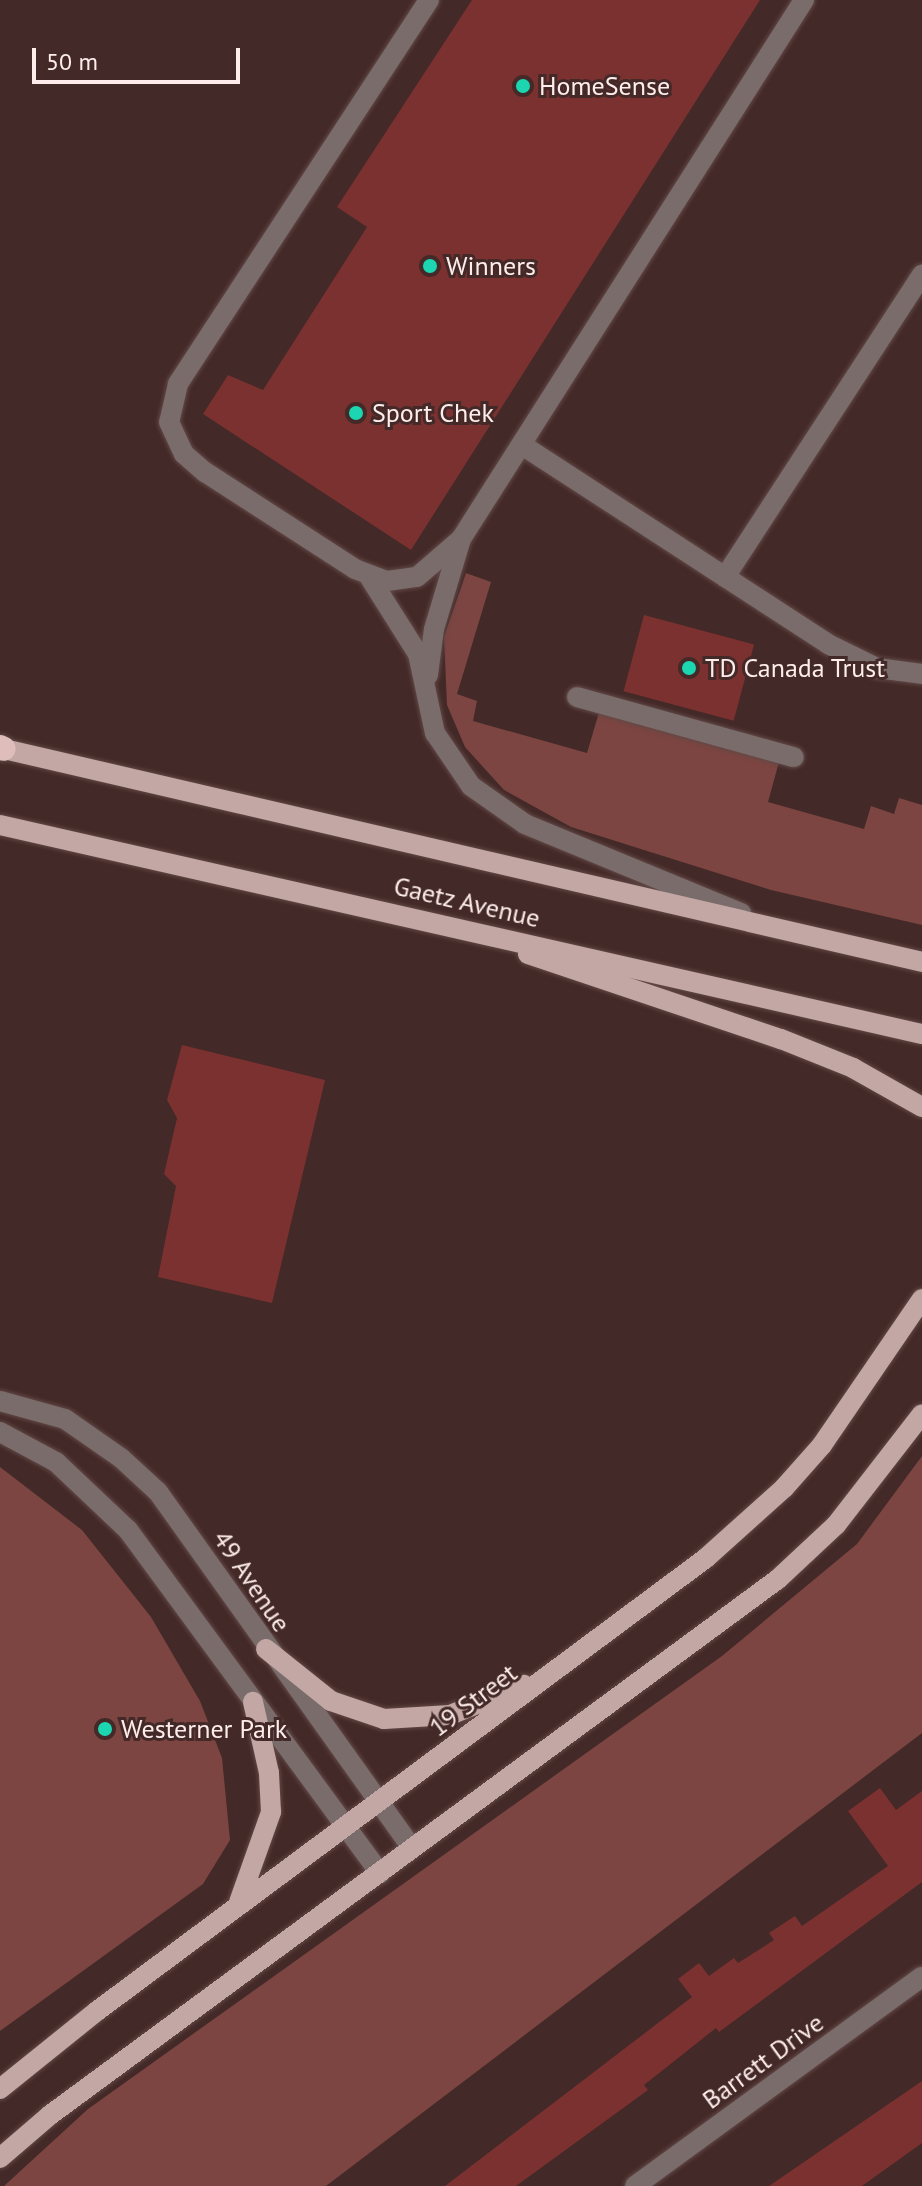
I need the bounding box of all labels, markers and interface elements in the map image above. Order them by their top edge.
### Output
scale bar [36,32,244,82]
text: 50 m [46,46,98,77]
place label: HomeSense [539,70,670,102]
marker: HomeSense [514,77,532,95]
place label: Winners [446,250,536,282]
marker: Winners [421,257,439,275]
place label: Sport Chek [372,397,494,429]
marker: Sport Chek [347,404,365,422]
place label: TD Canada Trust [705,652,886,684]
marker: TD Canada Trust [680,659,698,677]
street label: Gaetz Avenue [390,870,544,934]
street label: 49 Avenue [206,1524,298,1638]
street label: 19 Street [423,1657,523,1743]
place label: Westerner Park [121,1713,287,1745]
marker: Westerner Park [96,1720,114,1738]
street label: Barrett Drive [696,2007,830,2115]

